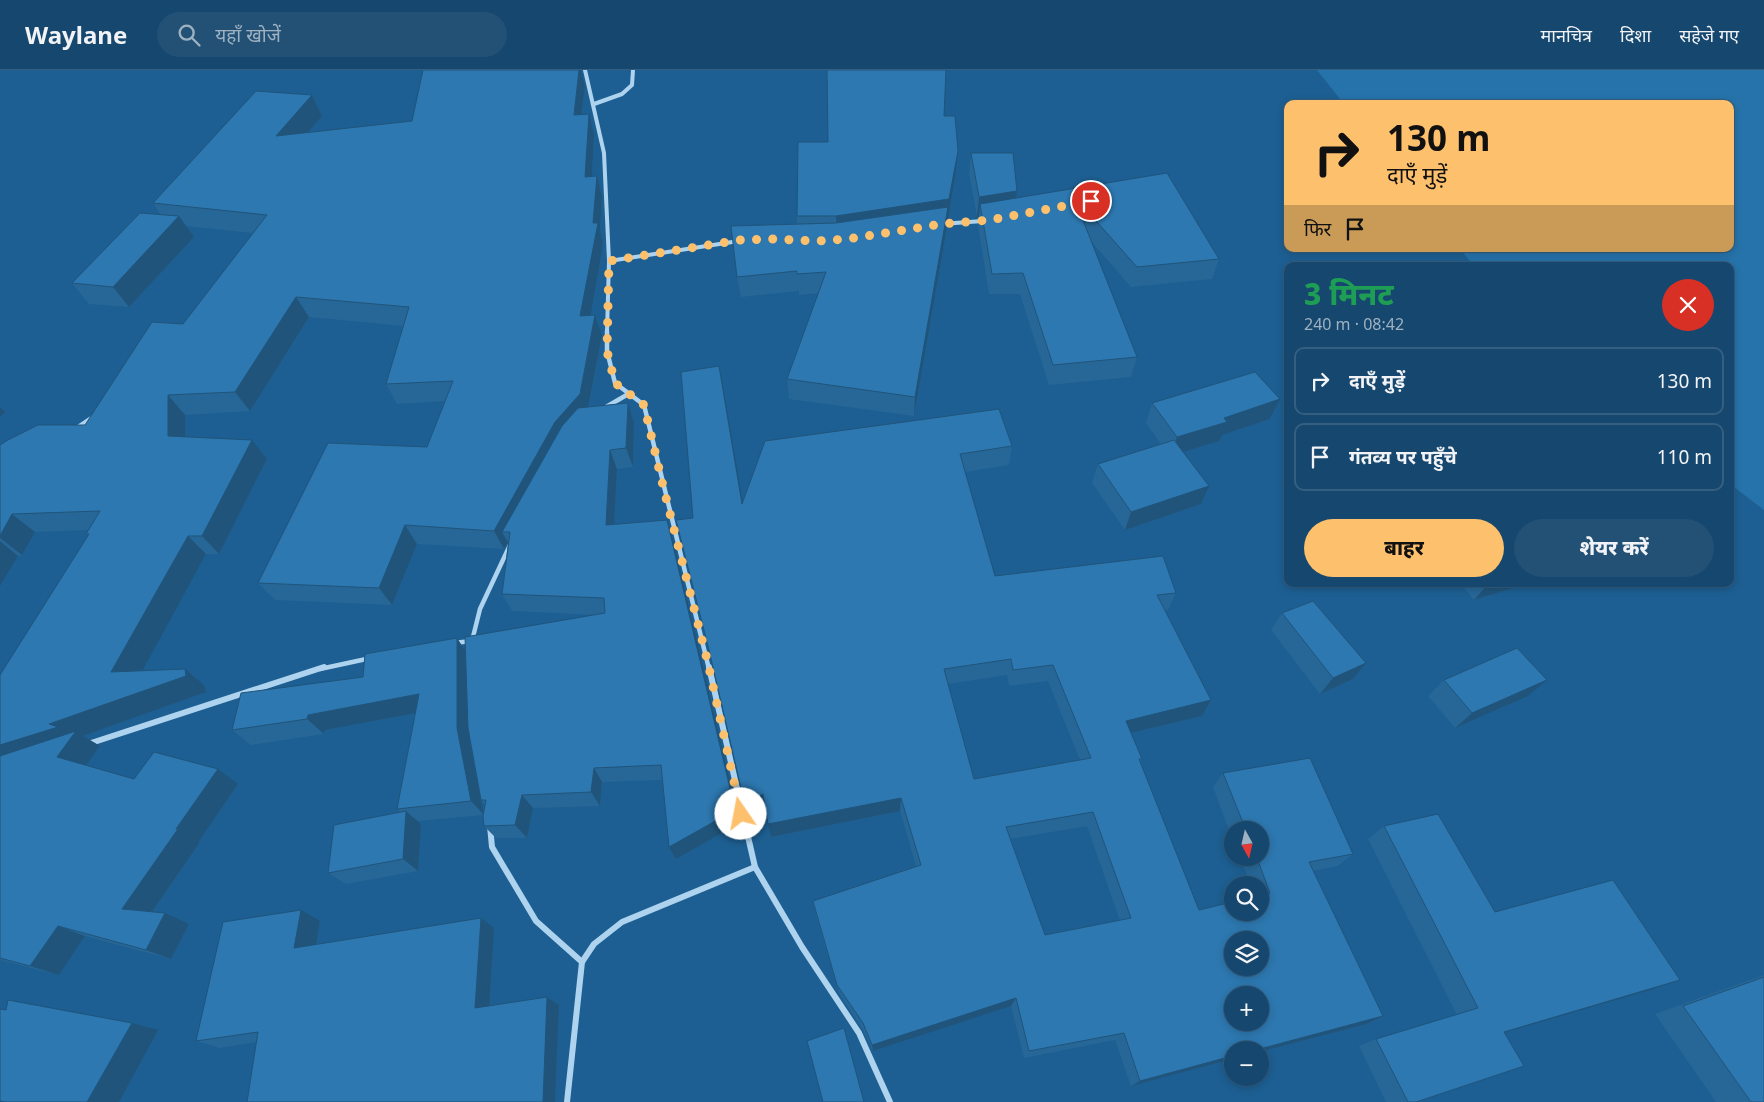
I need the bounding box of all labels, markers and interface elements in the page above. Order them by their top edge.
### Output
search box [157,12,507,57]
text: Waylane [25,18,127,51]
icon: search [175,21,203,49]
text: यहाँ खोजें [215,22,281,48]
text: मानचित्र [1541,23,1592,47]
text: दिशा [1620,23,1651,47]
text: सहेजे गए [1679,23,1739,47]
text: 130 m [1387,114,1490,161]
icon: right [1304,120,1369,185]
text: दाएँ मुड़ें [1387,159,1447,189]
pin [1070,180,1112,222]
icon: arrive [1077,187,1105,215]
icon: arrive [1341,215,1369,243]
text: फिर [1304,216,1331,242]
text: 3 मिनट [1304,273,1394,314]
button: close [1662,279,1714,331]
text: 240 m · 08:42 [1304,313,1404,335]
icon: right [1306,367,1334,395]
text: दाएँ मुड़ें [1349,368,1405,394]
text: 130 m [1657,368,1712,394]
icon: arrive [1306,443,1334,471]
text: गंतव्य पर पहुँचे [1349,444,1457,470]
text: 110 m [1657,444,1712,470]
button: बाहर [1304,519,1504,577]
button: शेयर करें [1514,519,1714,577]
position arrow [714,787,766,839]
north arrow [1224,821,1269,866]
map controls [1224,821,1269,1086]
button: search [1224,876,1269,921]
button: layers [1224,931,1269,976]
button: + [1224,986,1269,1031]
button: − [1224,1041,1269,1086]

